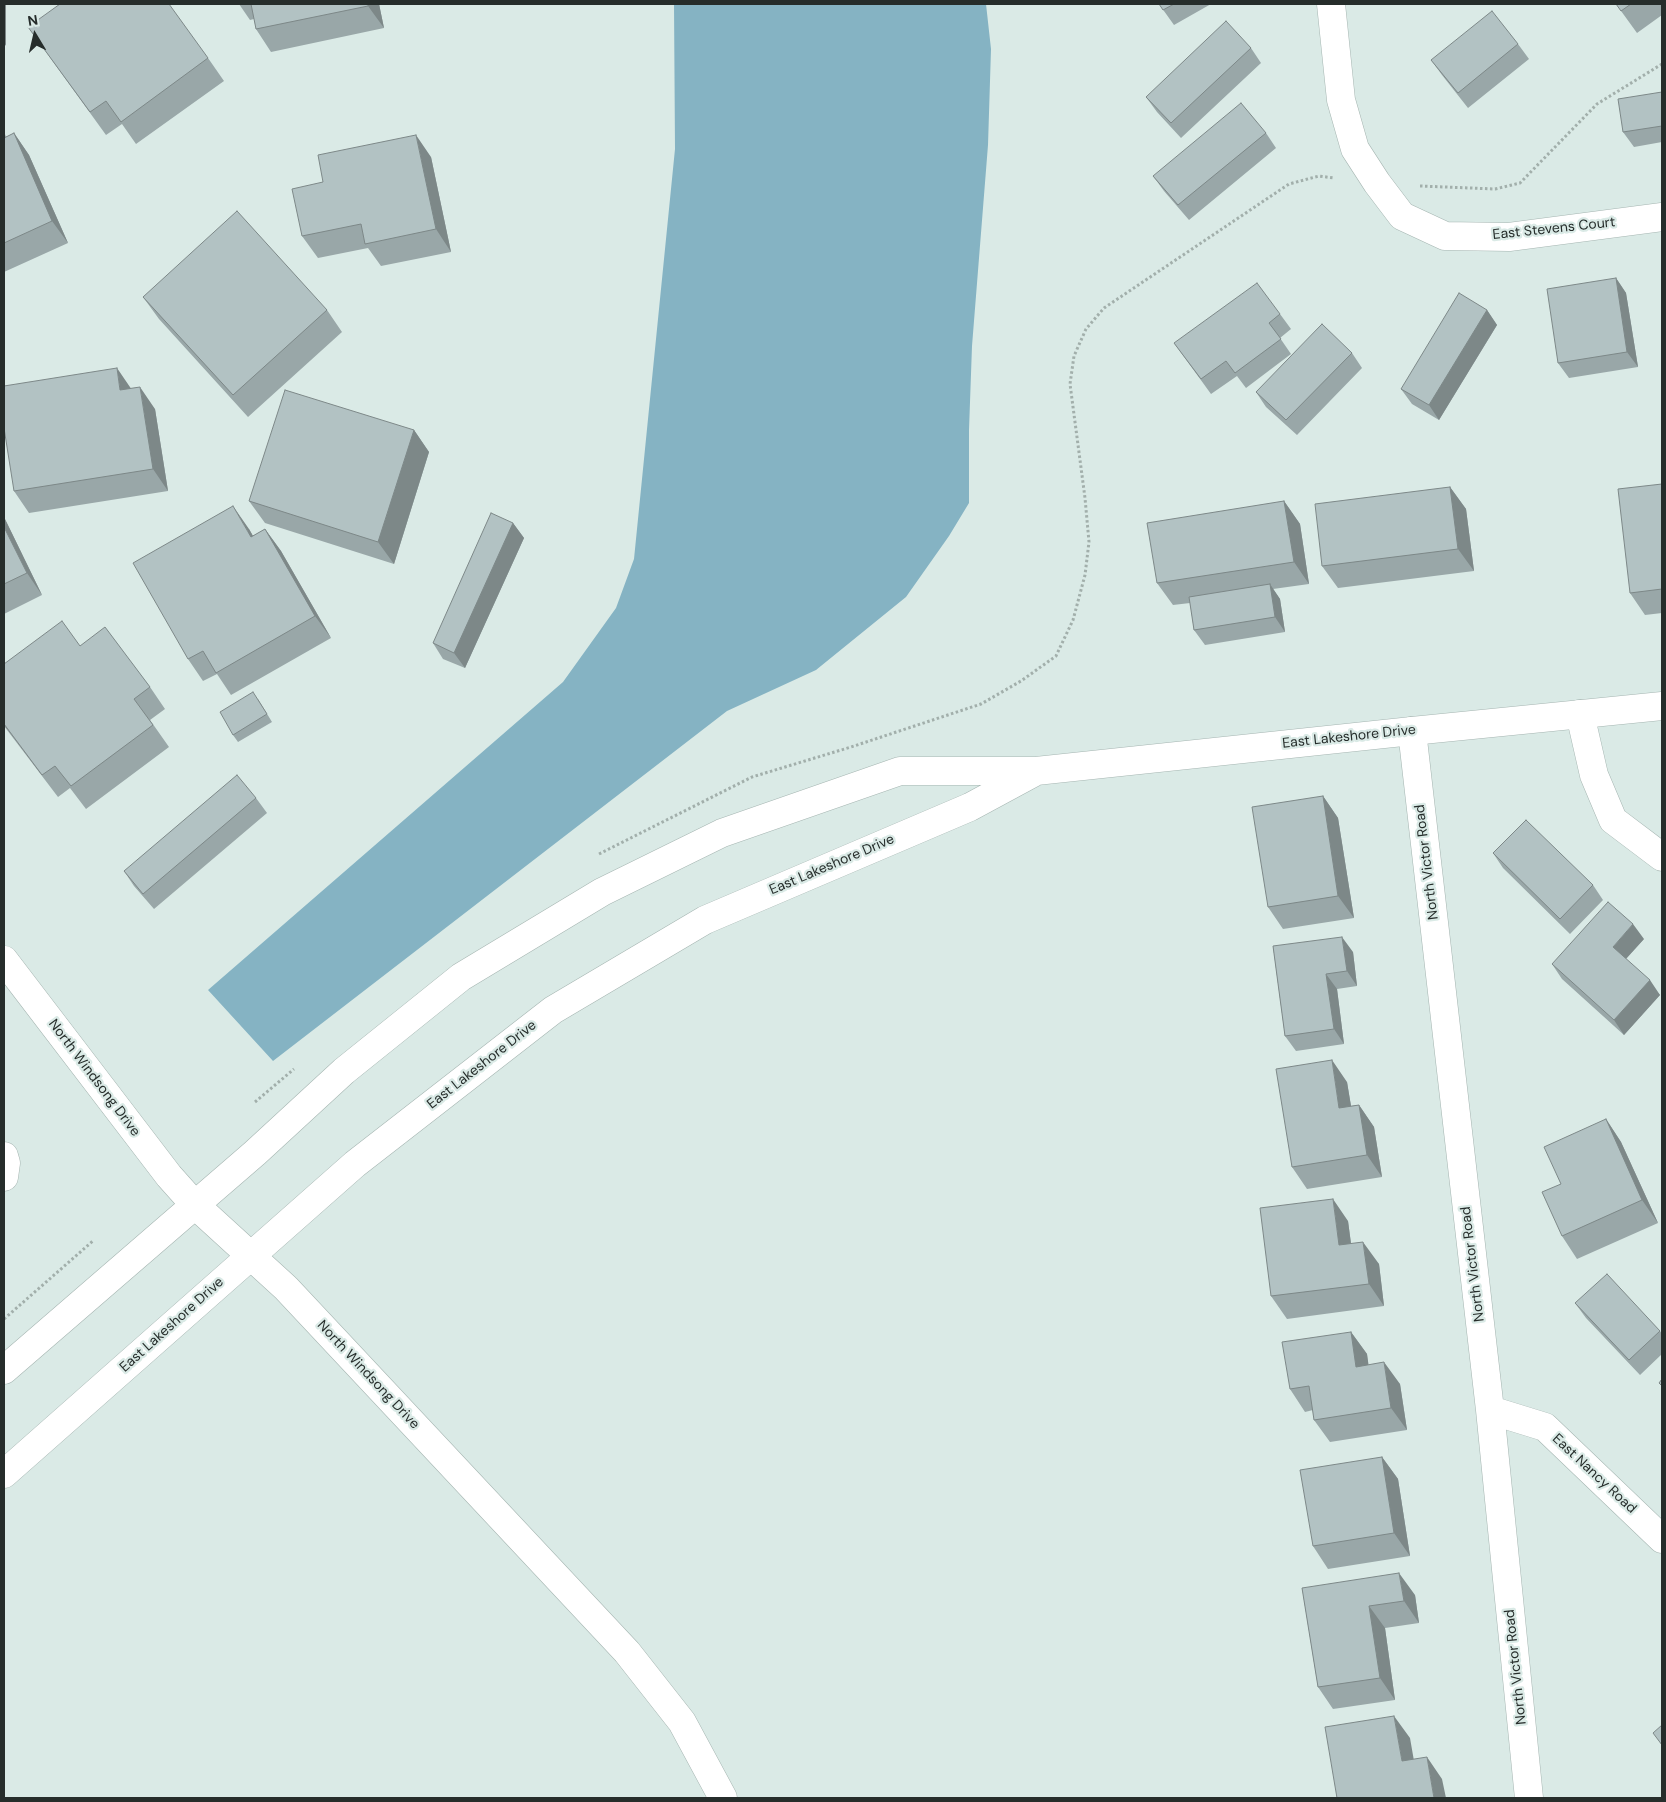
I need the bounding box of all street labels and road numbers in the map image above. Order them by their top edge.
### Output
street label: East Stevens Court [1492,214,1616,244]
street label: East Lakeshore Drive [1281,722,1417,752]
street label: North Victor Road [1412,803,1442,921]
street label: East Lakeshore Drive [767,831,897,899]
street label: North Windsong Drive [45,1016,143,1140]
street label: East Lakeshore Drive [424,1017,540,1113]
street label: North Victor Road [1458,1205,1488,1323]
street label: East Lakeshore Drive [117,1274,227,1376]
street label: North Windsong Drive [313,1317,423,1433]
street label: East Nancy Road [1548,1431,1640,1517]
street label: North Victor Road [1502,1608,1530,1726]

